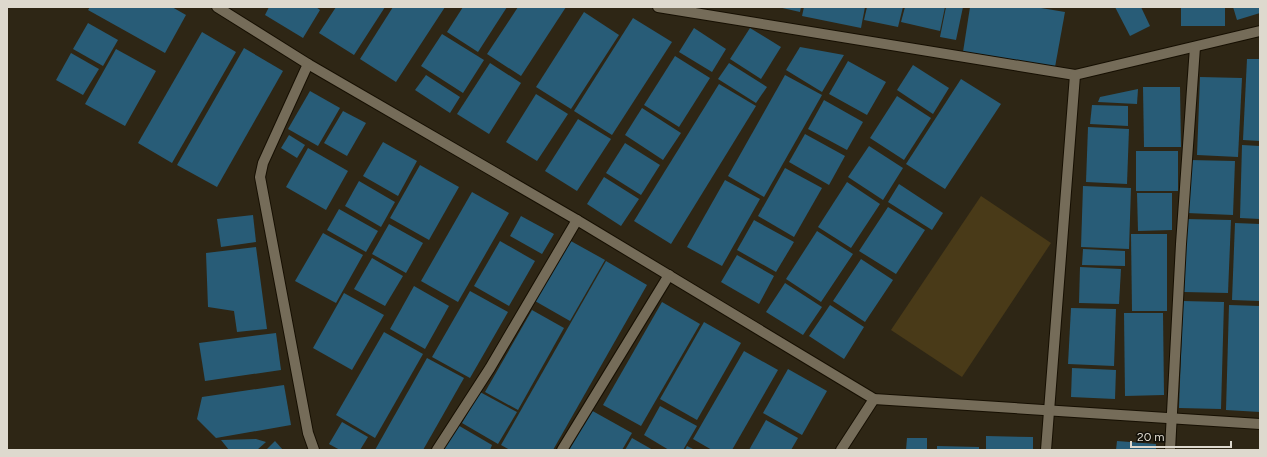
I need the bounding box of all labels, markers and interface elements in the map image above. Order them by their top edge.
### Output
scale bar [1131,423,1231,449]
text: 20 m [1137,430,1165,444]

